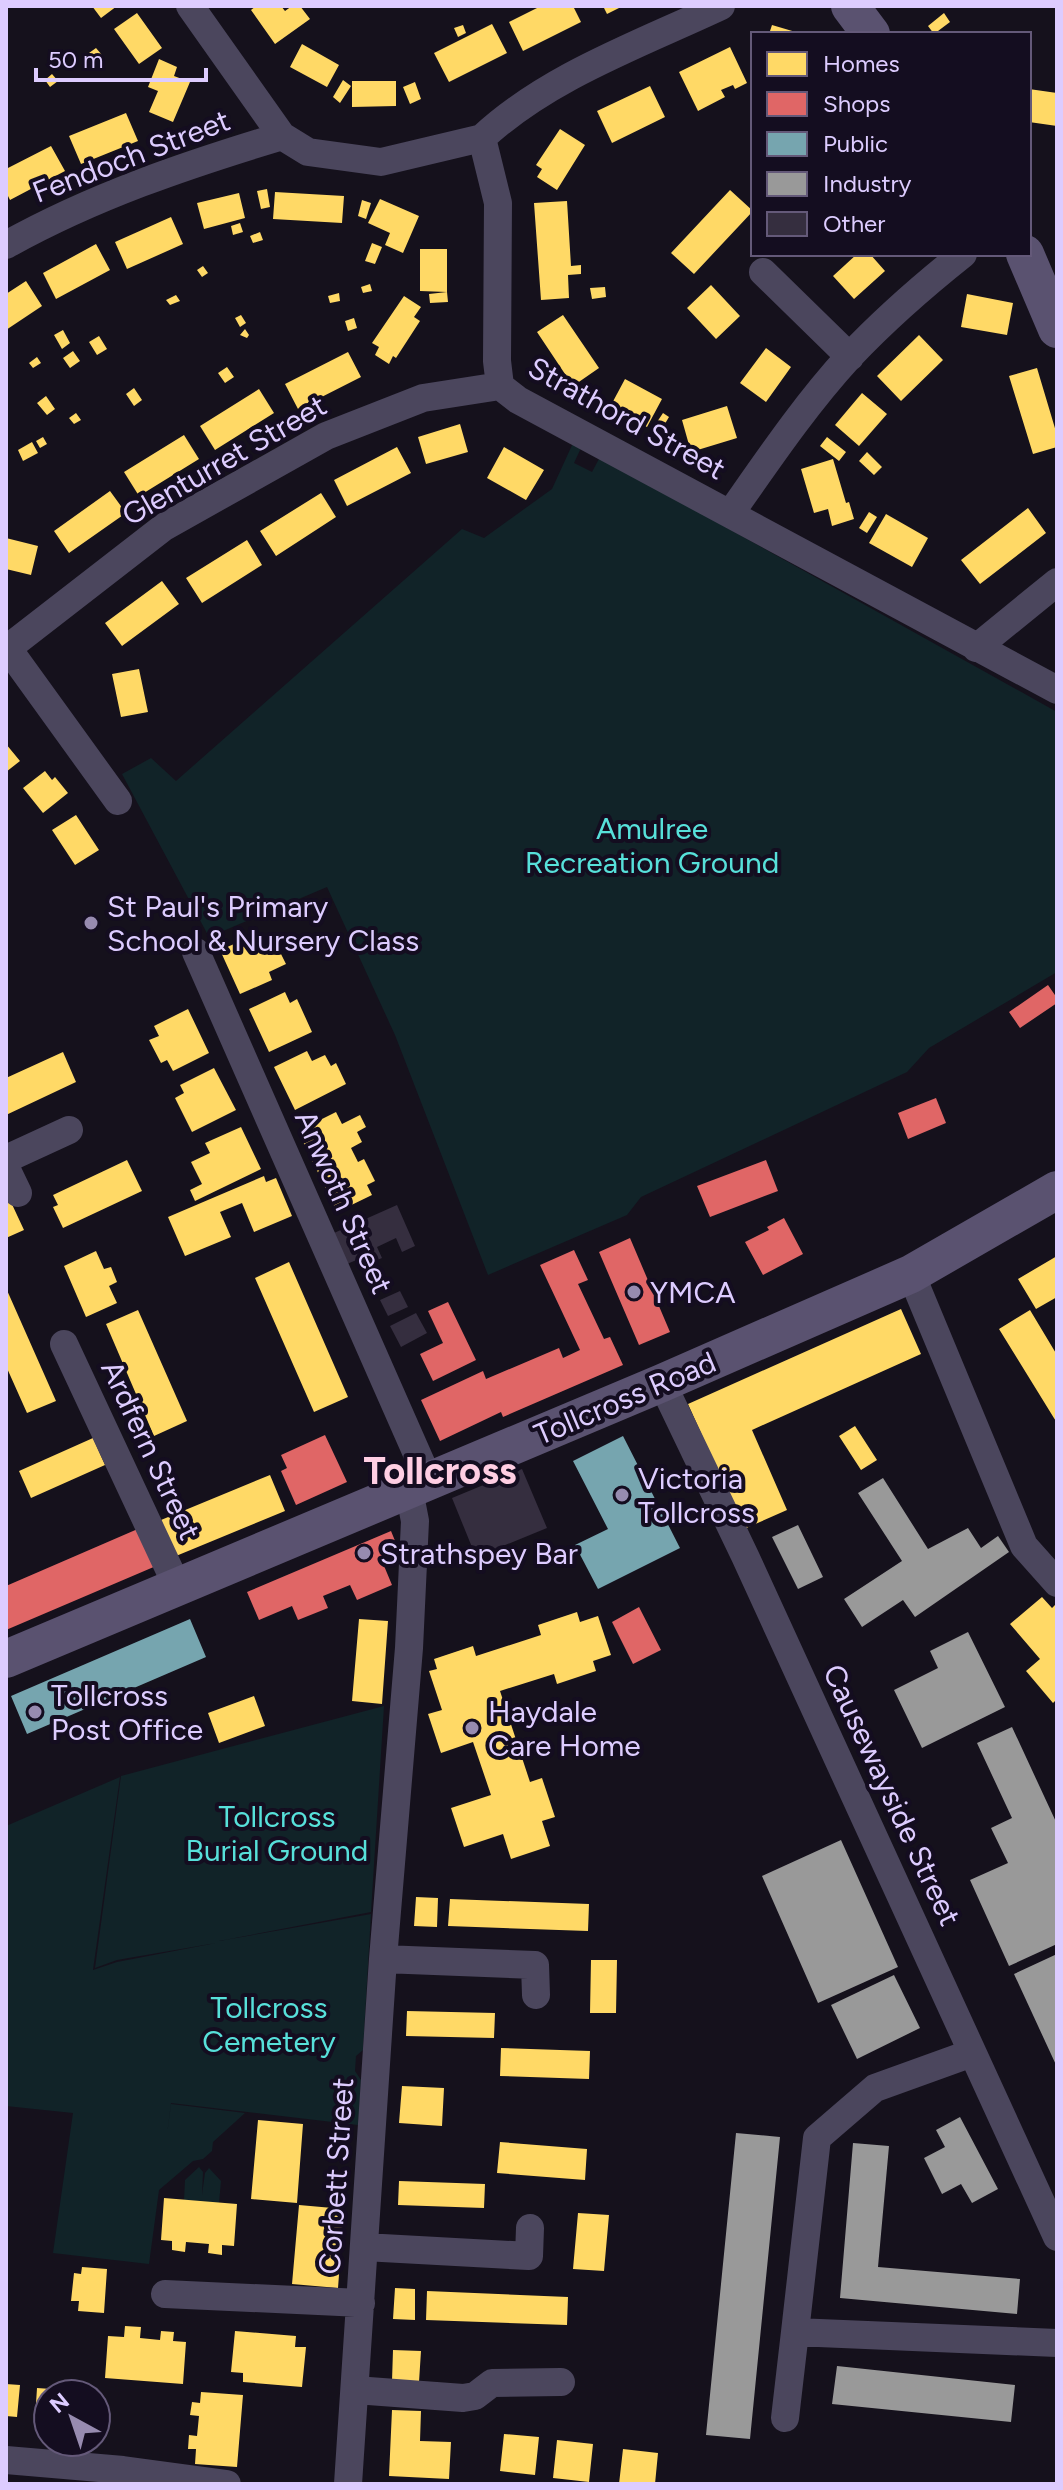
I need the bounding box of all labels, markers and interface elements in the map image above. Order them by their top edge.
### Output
scale bar [36,32,206,82]
legend [751,32,1031,256]
text: 50 m [48,45,104,74]
text: Homes [823,49,900,78]
text: Shops [823,89,890,118]
street label: Fendoch Street [27,101,235,211]
text: Public [823,129,888,158]
text: Industry [823,169,912,198]
text: Other [823,209,885,238]
street label: Strathord Street [522,349,732,487]
street label: Glenturret Street [115,386,333,534]
park label: Amulree Recreation Ground [525,810,779,881]
place label: St Paul's Primary School & Nursery Class [107,888,419,959]
marker: St Paul's Primary School & Nursery Class [82,914,100,932]
street label: Anwoth Street [287,1105,401,1299]
place label: YMCA [650,1274,736,1311]
marker: YMCA [625,1283,643,1301]
street label: Tollcross Road [529,1343,721,1453]
street label: Ardfern Street [93,1354,209,1546]
district label: Tollcross [363,1448,517,1494]
place label: Victoria Tollcross [638,1460,755,1531]
marker: Victoria Tollcross [613,1486,631,1504]
place label: Strathspey Bar [380,1535,578,1572]
marker: Strathspey Bar [355,1544,373,1562]
street label: Causewayside Street [815,1659,969,1931]
place label: Tollcross Post Office [51,1677,203,1748]
place label: Haydale Care Home [488,1693,641,1764]
marker: Tollcross Post Office [26,1703,44,1721]
marker: Haydale Care Home [463,1719,481,1737]
park label: Tollcross Burial Ground [186,1798,368,1869]
park label: Tollcross Cemetery [202,1989,336,2060]
street label: Corbett Street [311,2076,361,2276]
north arrow [32,2378,112,2458]
text: N [44,2387,75,2419]

